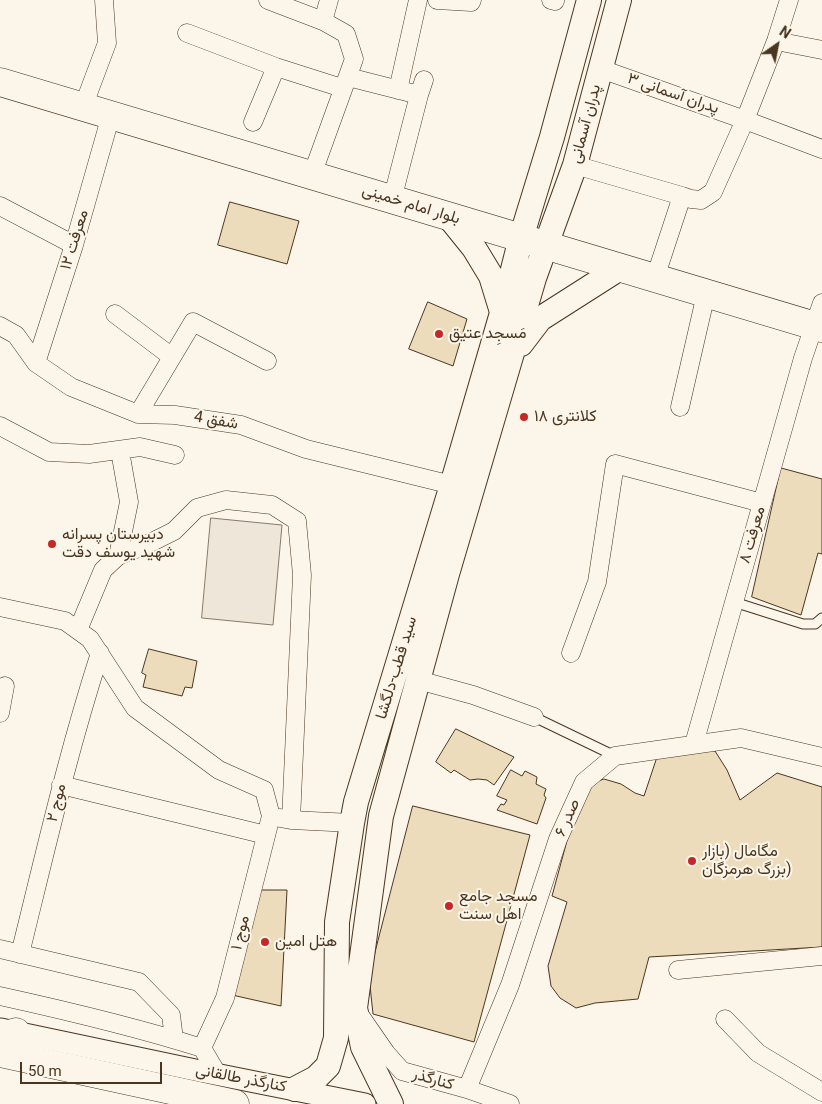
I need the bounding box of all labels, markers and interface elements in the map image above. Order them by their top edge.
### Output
north arrow [752,20,802,70]
text: N [777,23,794,42]
street label: پدران آسمانی ۳ [625,69,721,119]
street label: پدران آسمانی [566,82,606,166]
street label: بلوار امام خمینی [360,181,462,229]
street label: معرفت ۱۲ [57,208,93,272]
place label: مَسجِد عتیق [449,324,527,344]
marker: مَسجِد عتیق [433,328,445,340]
place label: کلانتری ۱۸ [534,407,597,427]
street label: شفق 4 [192,408,240,434]
marker: کلانتری ۱۸ [518,411,530,423]
street label: معرفت ۸ [736,504,770,566]
place label: دبیرستان پسرانه شهید یوسف دقت [62,525,175,563]
marker: دبیرستان پسرانه شهید یوسف دقت [46,538,58,550]
street label: سید قطب-دلگشا [372,614,422,722]
street label: موج ۲ [43,782,71,824]
street label: صدر ۶ [551,796,585,840]
place label: مگامال (بازار بزرگ هرمزگان) [702,842,792,880]
marker: مگامال (بازار بزرگ هرمزگان) [686,855,698,867]
place label: مسجد جامع اهل سنت [459,887,537,925]
marker: مسجد جامع اهل سنت [443,900,455,912]
street label: موج ۱ [227,914,255,952]
place label: هتل امین [275,932,337,952]
marker: هتل امین [259,936,271,948]
scale bar [22,1052,165,1084]
street label: کنارگذر طالقانی [194,1061,288,1097]
text: 50 m [28,1062,62,1080]
street label: کنارگذر [410,1065,456,1095]

